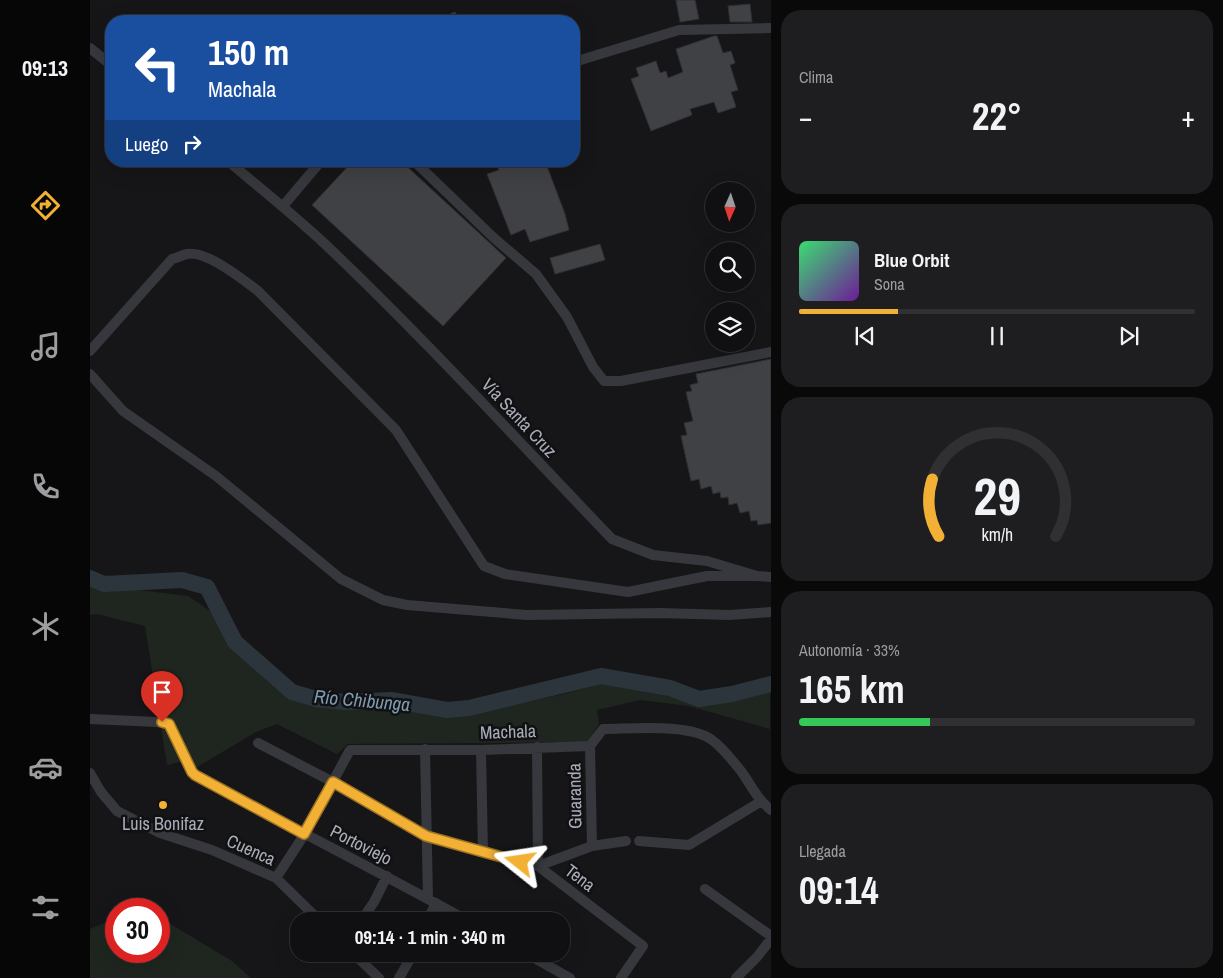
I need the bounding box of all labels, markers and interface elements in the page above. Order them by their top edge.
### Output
text: 150 m [208,29,289,76]
icon: left [125,35,190,100]
text: 09:13 [22,53,68,83]
text: Clima [799,66,833,88]
text: Machala [208,74,276,104]
text: 22° [972,91,1022,142]
text: − [799,98,812,136]
text: + [1182,98,1195,136]
icon: right [178,130,206,158]
text: Luego [125,131,168,157]
north arrow [705,182,755,232]
map controls [705,182,755,352]
icon: directions [28,188,63,223]
button: search [705,242,755,292]
text: Blue Orbit [874,247,949,273]
text: Sona [874,273,905,295]
button: layers [705,302,755,352]
icon: previous [851,322,879,350]
icon: pause [983,322,1011,350]
icon: next [1115,322,1143,350]
icon: music [28,329,63,364]
street label: Vía Santa Cruz [476,373,563,463]
text: 29 [973,461,1021,531]
icon: phone [28,469,63,504]
text: km/h [981,523,1013,547]
icon: climate [28,609,63,644]
text: Autonomía · 33% [799,639,900,661]
text: 165 km [799,664,905,715]
pin [141,671,183,722]
icon: arrive [148,678,176,706]
water label: Río Chibunga [313,683,411,717]
street label: Machala [480,718,536,745]
icon: car [28,750,63,785]
street label: Guaranda [561,763,588,829]
marker: Luis Bonifaz [157,799,169,811]
place label: Luis Bonifaz [122,811,204,836]
street label: Portoviejo [326,818,397,871]
street label: Cuenca [223,828,280,871]
position arrow [493,835,545,887]
text: Llegada [799,840,846,862]
street label: Tena [560,858,601,897]
text: 09:14 [799,865,879,916]
icon: filters [28,890,63,925]
speed limit sign: 30 [105,898,170,963]
text: 09:14 · 1 min · 340 m [355,924,505,950]

